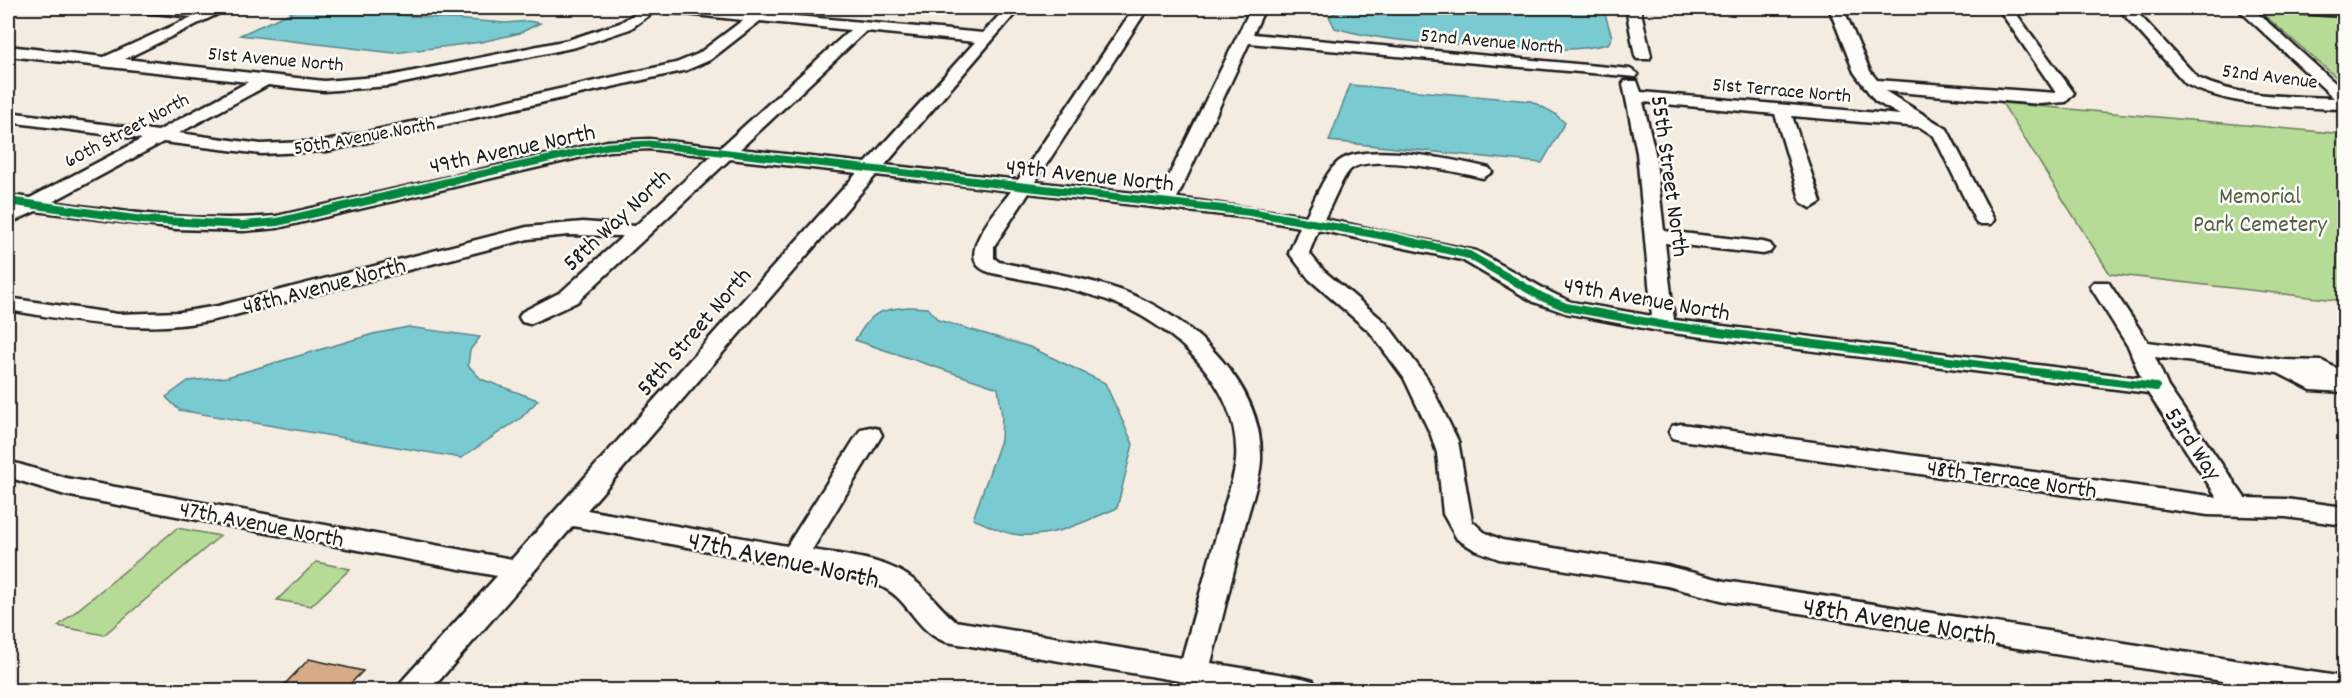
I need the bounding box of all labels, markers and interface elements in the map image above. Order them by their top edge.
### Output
street label: 52nd Avenue North [1419,23,1564,63]
street label: 51st Avenue North [207,41,345,81]
street label: 52nd Avenue [2220,58,2319,98]
street label: 51st Terrace North [1711,72,1852,112]
street label: 60th Street North [60,87,195,176]
street label: 55th Street North [1640,94,1696,259]
street label: 50th Avenue North [292,112,438,164]
street label: 49th Avenue North [427,117,599,185]
street label: 49th Avenue North [1004,151,1175,203]
street label: 58th Way North [556,162,680,281]
park label: Memorial Park Cemetery [2193,181,2328,243]
street label: 48th Avenue North [240,250,410,326]
street label: 58th Street North [630,261,761,405]
street label: 49th Avenue North [1560,270,1733,332]
street label: 53rd Way [2154,401,2229,489]
street label: 48th Terrace North [1924,452,2099,510]
street label: 47th Avenue North [176,493,347,559]
street label: 47th Avenue North [684,523,882,603]
street label: 48th Avenue North [1800,589,1999,659]

